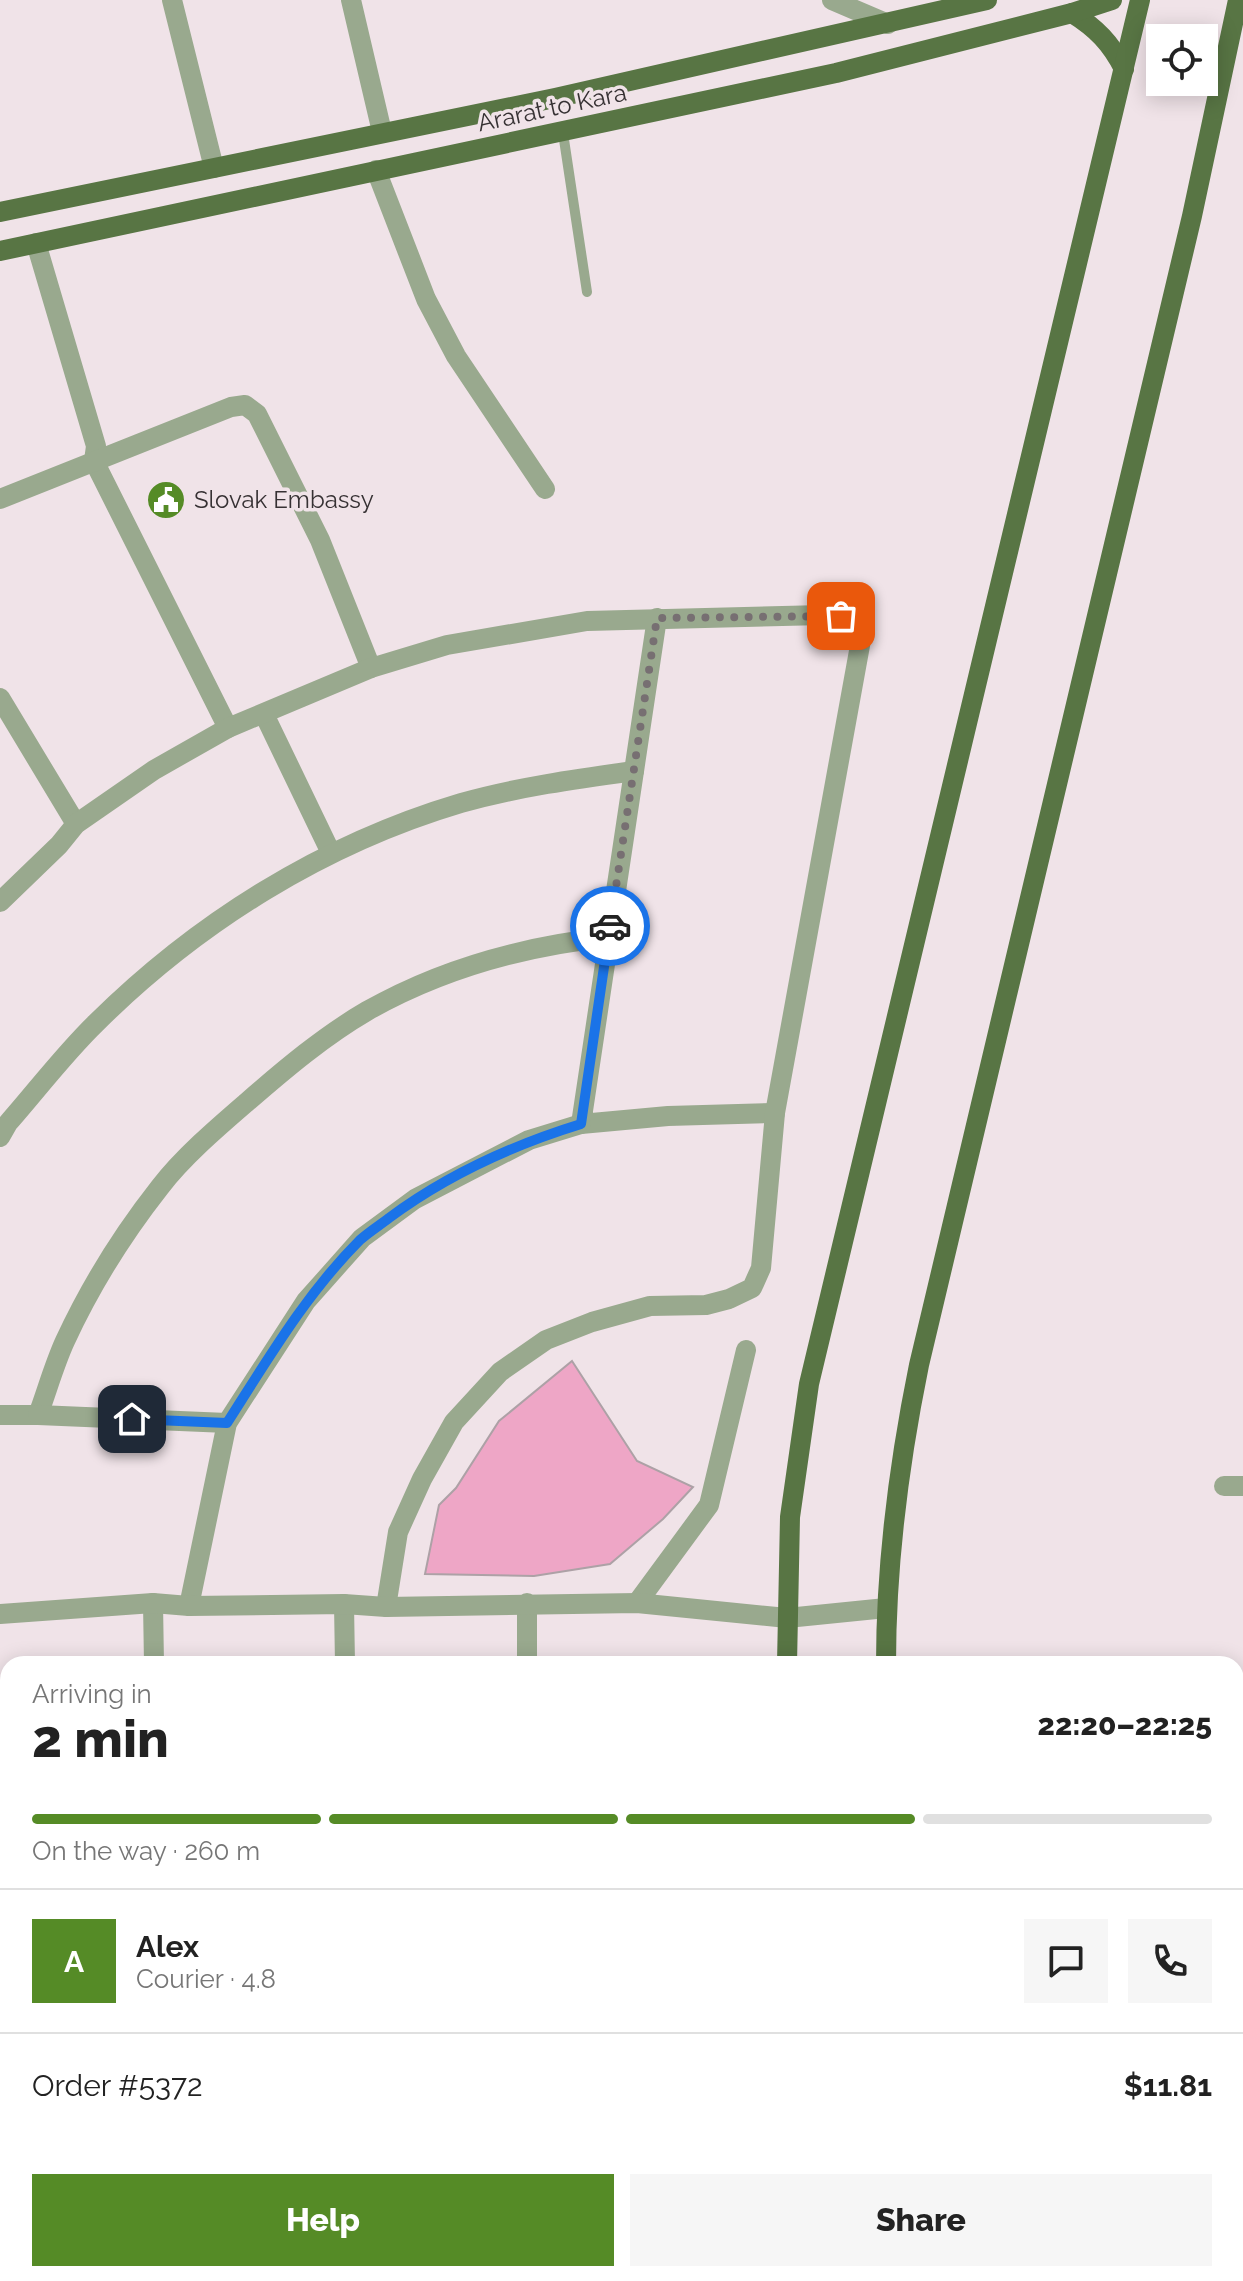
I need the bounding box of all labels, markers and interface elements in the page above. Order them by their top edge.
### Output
map controls [1146,24,1218,96]
button: locate [1146,24,1218,96]
street label: Ararat to Kara [475,78,629,137]
public building icon: Slovak Embassy [145,479,187,521]
place label: Slovak Embassy [194,485,374,514]
pin [807,582,875,650]
icon: bag [819,594,863,638]
courier [570,886,650,966]
icon: car [588,904,632,948]
pin [98,1385,166,1453]
icon: home [110,1397,154,1441]
text: Arriving in [32,1679,152,1709]
text: 22:20–22:25 [1038,1707,1212,1742]
text: 2 min [32,1708,169,1769]
text: On the way · 260 m [32,1836,260,1866]
button: chat [1024,1919,1108,2003]
button: phone [1128,1919,1212,2003]
text: Alex [136,1929,199,1964]
text: A [64,1944,84,1979]
text: Courier · 4.8 [136,1964,276,1994]
text: Order #5372 [32,2068,203,2103]
text: $11.81 [1124,2068,1212,2103]
button: Help [32,2174,614,2266]
button: Share [630,2174,1212,2266]

